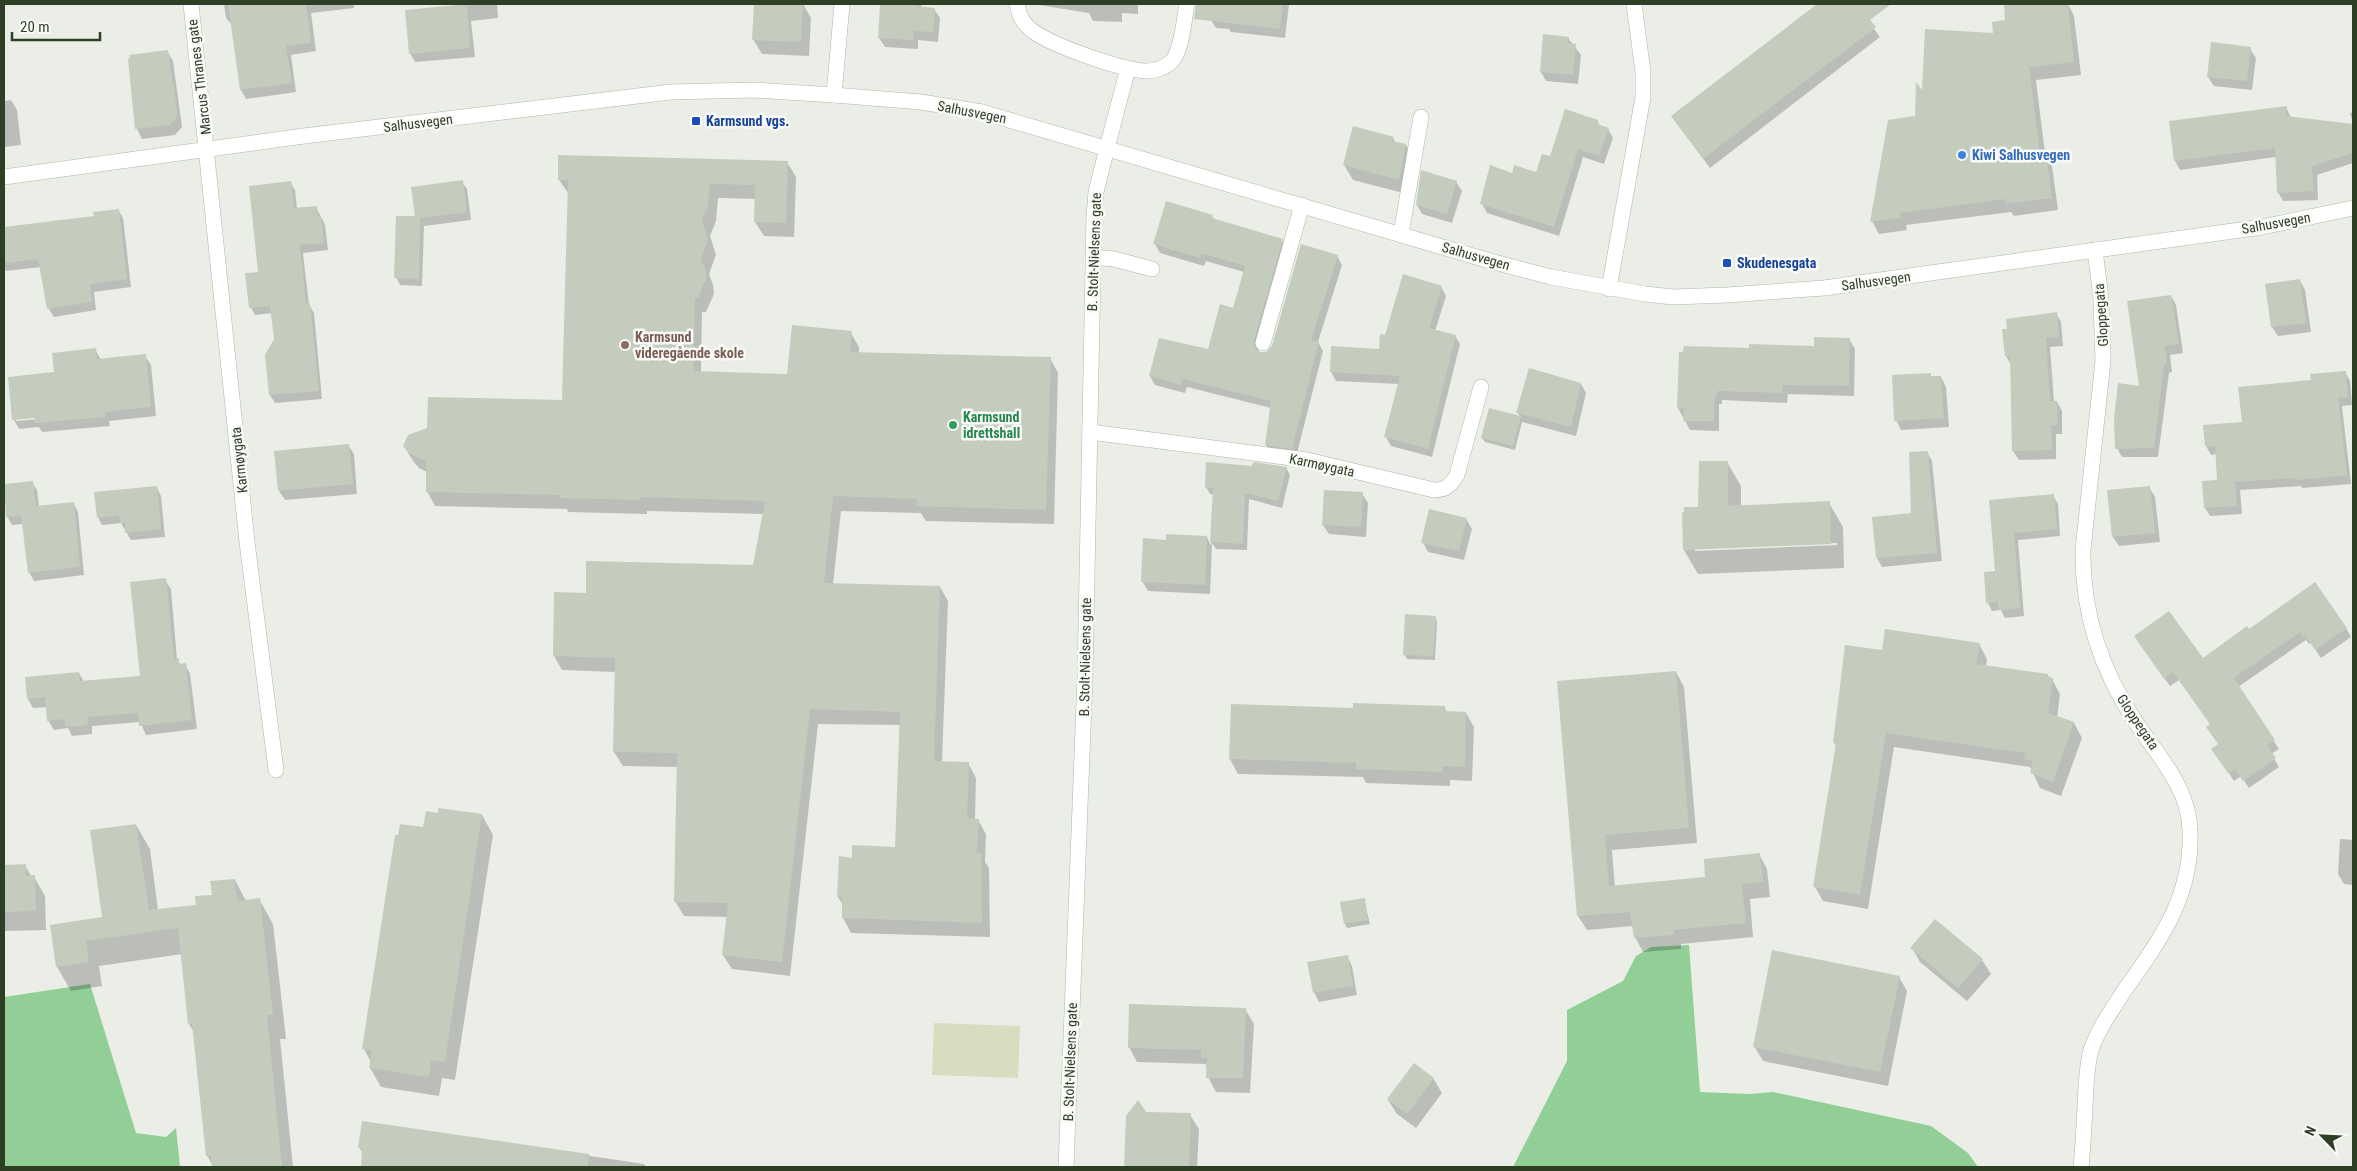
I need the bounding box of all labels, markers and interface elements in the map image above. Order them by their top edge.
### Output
scale bar [12,10,100,42]
text: 20 m [20,18,50,36]
street label: Marcus Thranes gate [184,18,214,136]
street label: Salhusvegen [936,97,1008,127]
street label: Salhusvegen [382,111,454,135]
place label: Karmsund vgs. [706,113,789,129]
marker: Karmsund vgs. [690,115,702,127]
place label: Kiwi Salhusvegen [1972,147,2070,163]
marker: Kiwi Salhusvegen [1956,149,1968,161]
street label: B. Stolt-Nielsens gate [1084,192,1104,312]
street label: Salhusvegen [2240,209,2312,237]
street label: Salhusvegen [1440,239,1512,273]
place label: Skudenesgata [1737,255,1817,271]
marker: Skudenesgata [1721,257,1733,269]
street label: Salhusvegen [1840,268,1912,294]
street label: Gloppegata [2091,283,2111,347]
place label: Karmsund videregående skole [635,329,744,361]
marker: Karmsund videregående skole [619,339,631,351]
place label: Karmsund idrettshall [963,409,1020,441]
marker: Karmsund idrettshall [947,419,959,431]
street label: Karmøygata [228,426,250,494]
street label: Karmøygata [1288,450,1356,480]
street label: B. Stolt-Nielsens gate [1076,597,1094,717]
street label: Gloppegata [2114,691,2162,753]
street label: B. Stolt-Nielsens gate [1060,1002,1080,1122]
north arrow [2297,1111,2347,1161]
text: N [2301,1124,2319,1138]

